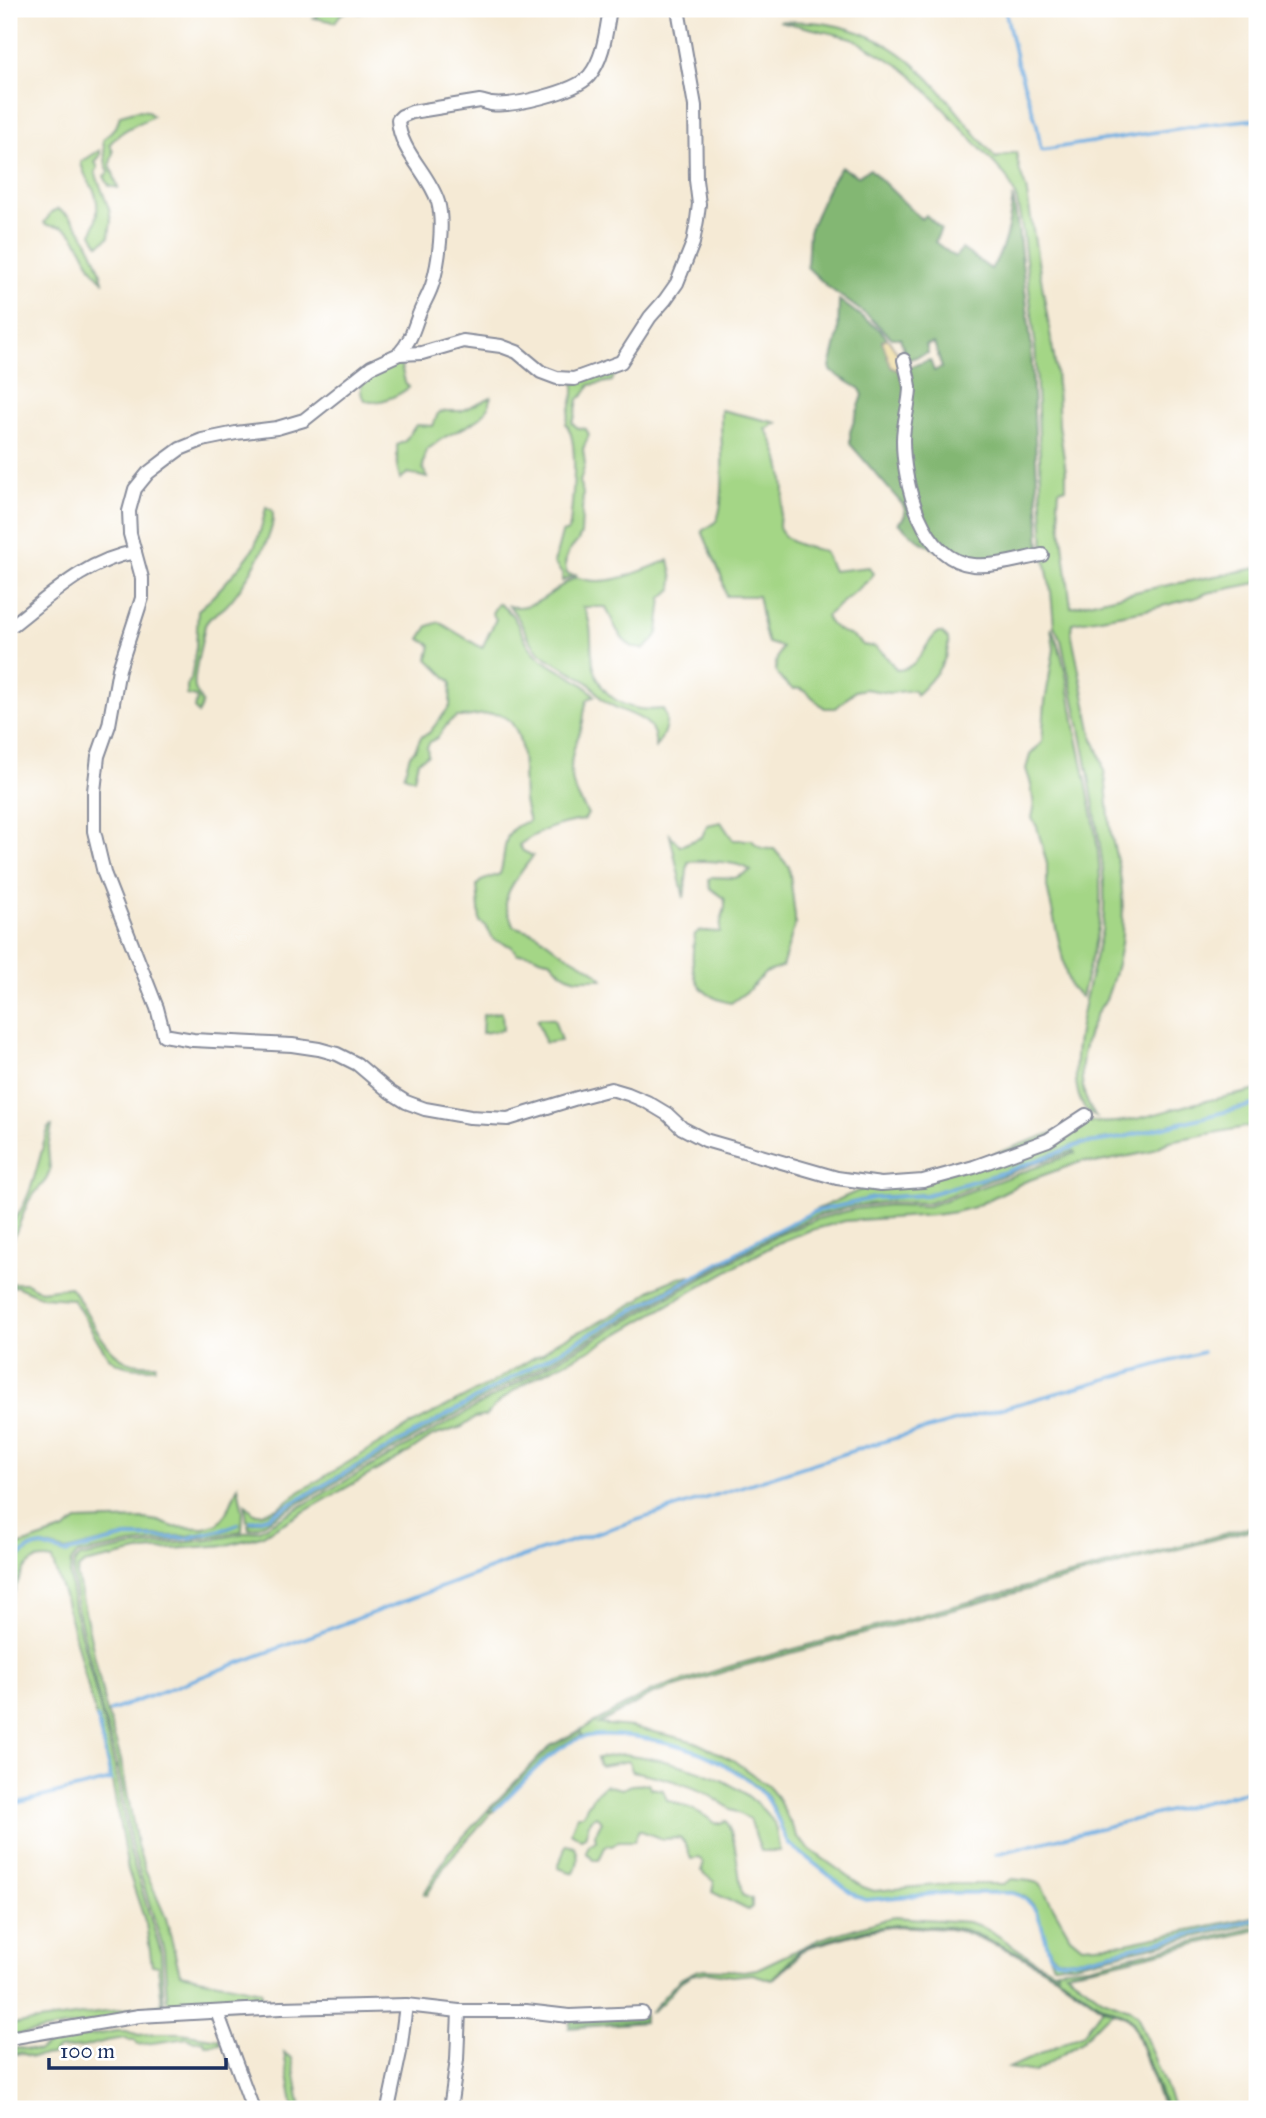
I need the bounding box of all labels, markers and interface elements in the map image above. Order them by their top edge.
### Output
scale bar [49,2027,226,2071]
text: 100 m [60,2038,115,2064]

